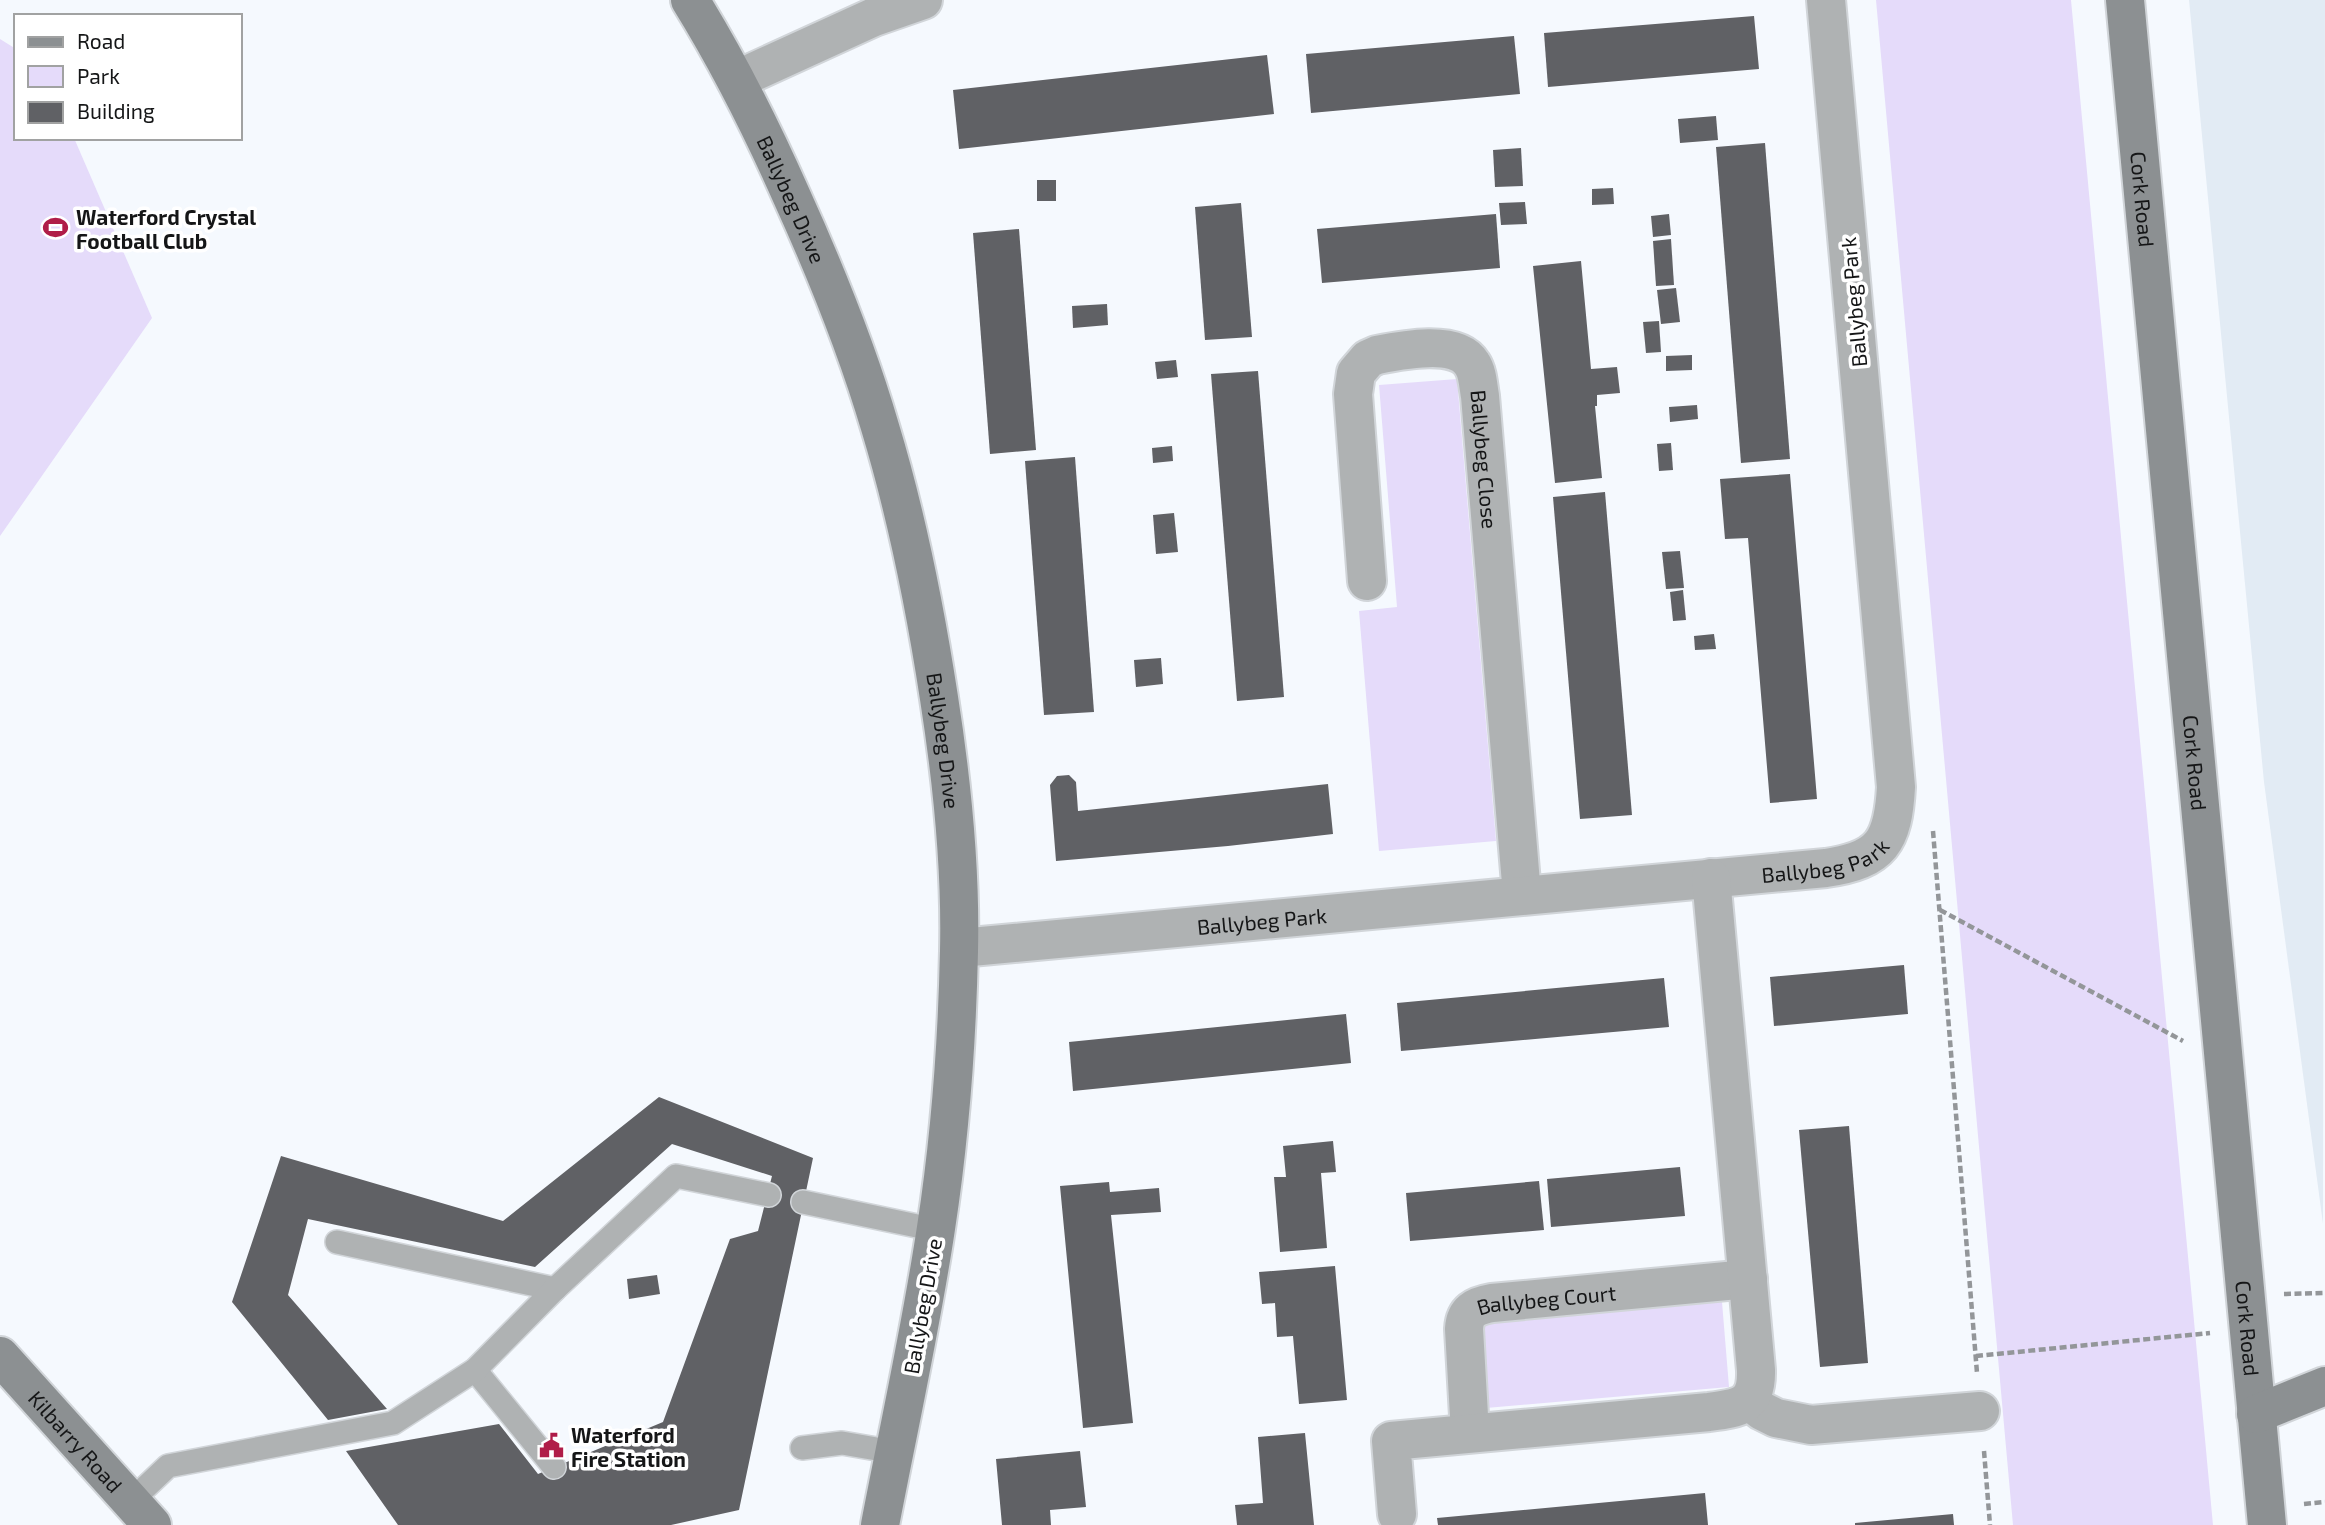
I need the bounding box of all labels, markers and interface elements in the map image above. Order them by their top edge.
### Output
legend [14,14,242,140]
text: Road [77,28,125,53]
text: Park [77,63,120,88]
text: Building [77,98,155,123]
street label: Ballybeg Drive [753,131,832,267]
street label: Cork Road [2127,150,2160,248]
place label: Waterford Crystal Football Club [76,204,256,253]
sports icon: Waterford Crystal Football Club [42,214,70,242]
street label: Ballybeg Park [1835,236,1871,368]
street label: Ballybeg Close [1467,389,1504,530]
street label: Ballybeg Drive [923,671,966,810]
street label: Cork Road [2179,714,2213,812]
street label: Ballybeg Park [1760,833,1894,886]
street label: Ballybeg Park [1196,902,1328,939]
street label: Ballybeg Drive [898,1236,946,1376]
street label: Ballybeg Court [1473,1279,1617,1319]
street label: Cork Road [2232,1279,2266,1377]
street label: Kilbarry Road [24,1385,128,1497]
place label: Waterford Fire Station [571,1422,686,1471]
public building icon: Waterford Fire Station [537,1432,565,1460]

